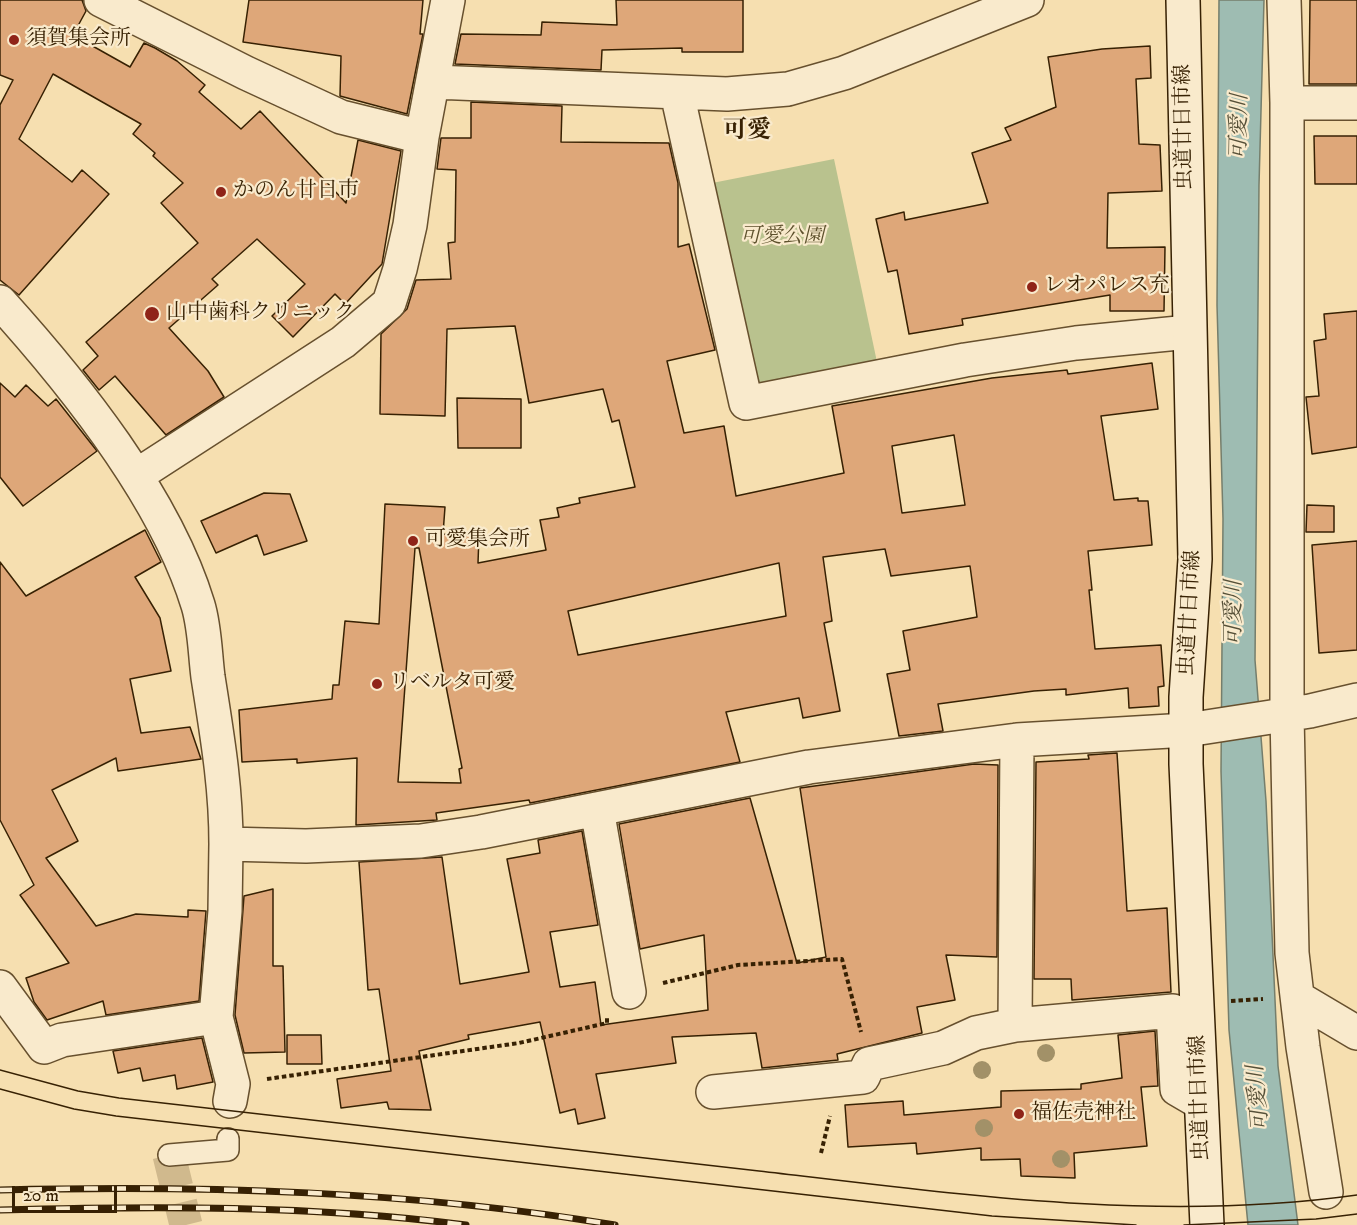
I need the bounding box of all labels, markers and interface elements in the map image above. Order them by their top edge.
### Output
place label: 須賀集会所 [26,27,131,53]
marker: 須賀集会所 [7,33,21,47]
street label: 虫道廿日市線 [1171,64,1199,190]
water label: 可愛川 [1227,94,1255,160]
district label: 可愛 [723,118,771,146]
place label: かのん廿日市 [233,179,359,205]
marker: かのん廿日市 [214,185,228,199]
park label: 可愛公園 [740,225,824,251]
place label: レオパレス充 [1044,274,1170,300]
marker: レオパレス充 [1025,280,1039,294]
place label: 山中歯科クリニック [166,301,355,327]
marker: 山中歯科クリニック [143,305,161,323]
place label: 可愛集会所 [425,528,530,554]
marker: 可愛集会所 [406,534,420,548]
street label: 虫道廿日市線 [1175,549,1207,677]
water label: 可愛川 [1222,580,1248,646]
place label: リベルタ可愛 [389,671,515,697]
marker: リベルタ可愛 [370,677,384,691]
street label: 虫道廿日市線 [1186,1035,1216,1161]
water label: 可愛川 [1244,1064,1276,1132]
place label: 福佐売神社 [1031,1101,1136,1127]
marker: 福佐売神社 [1012,1107,1026,1121]
scale bar [15,1174,120,1212]
text: 20 m [23,1185,59,1207]

